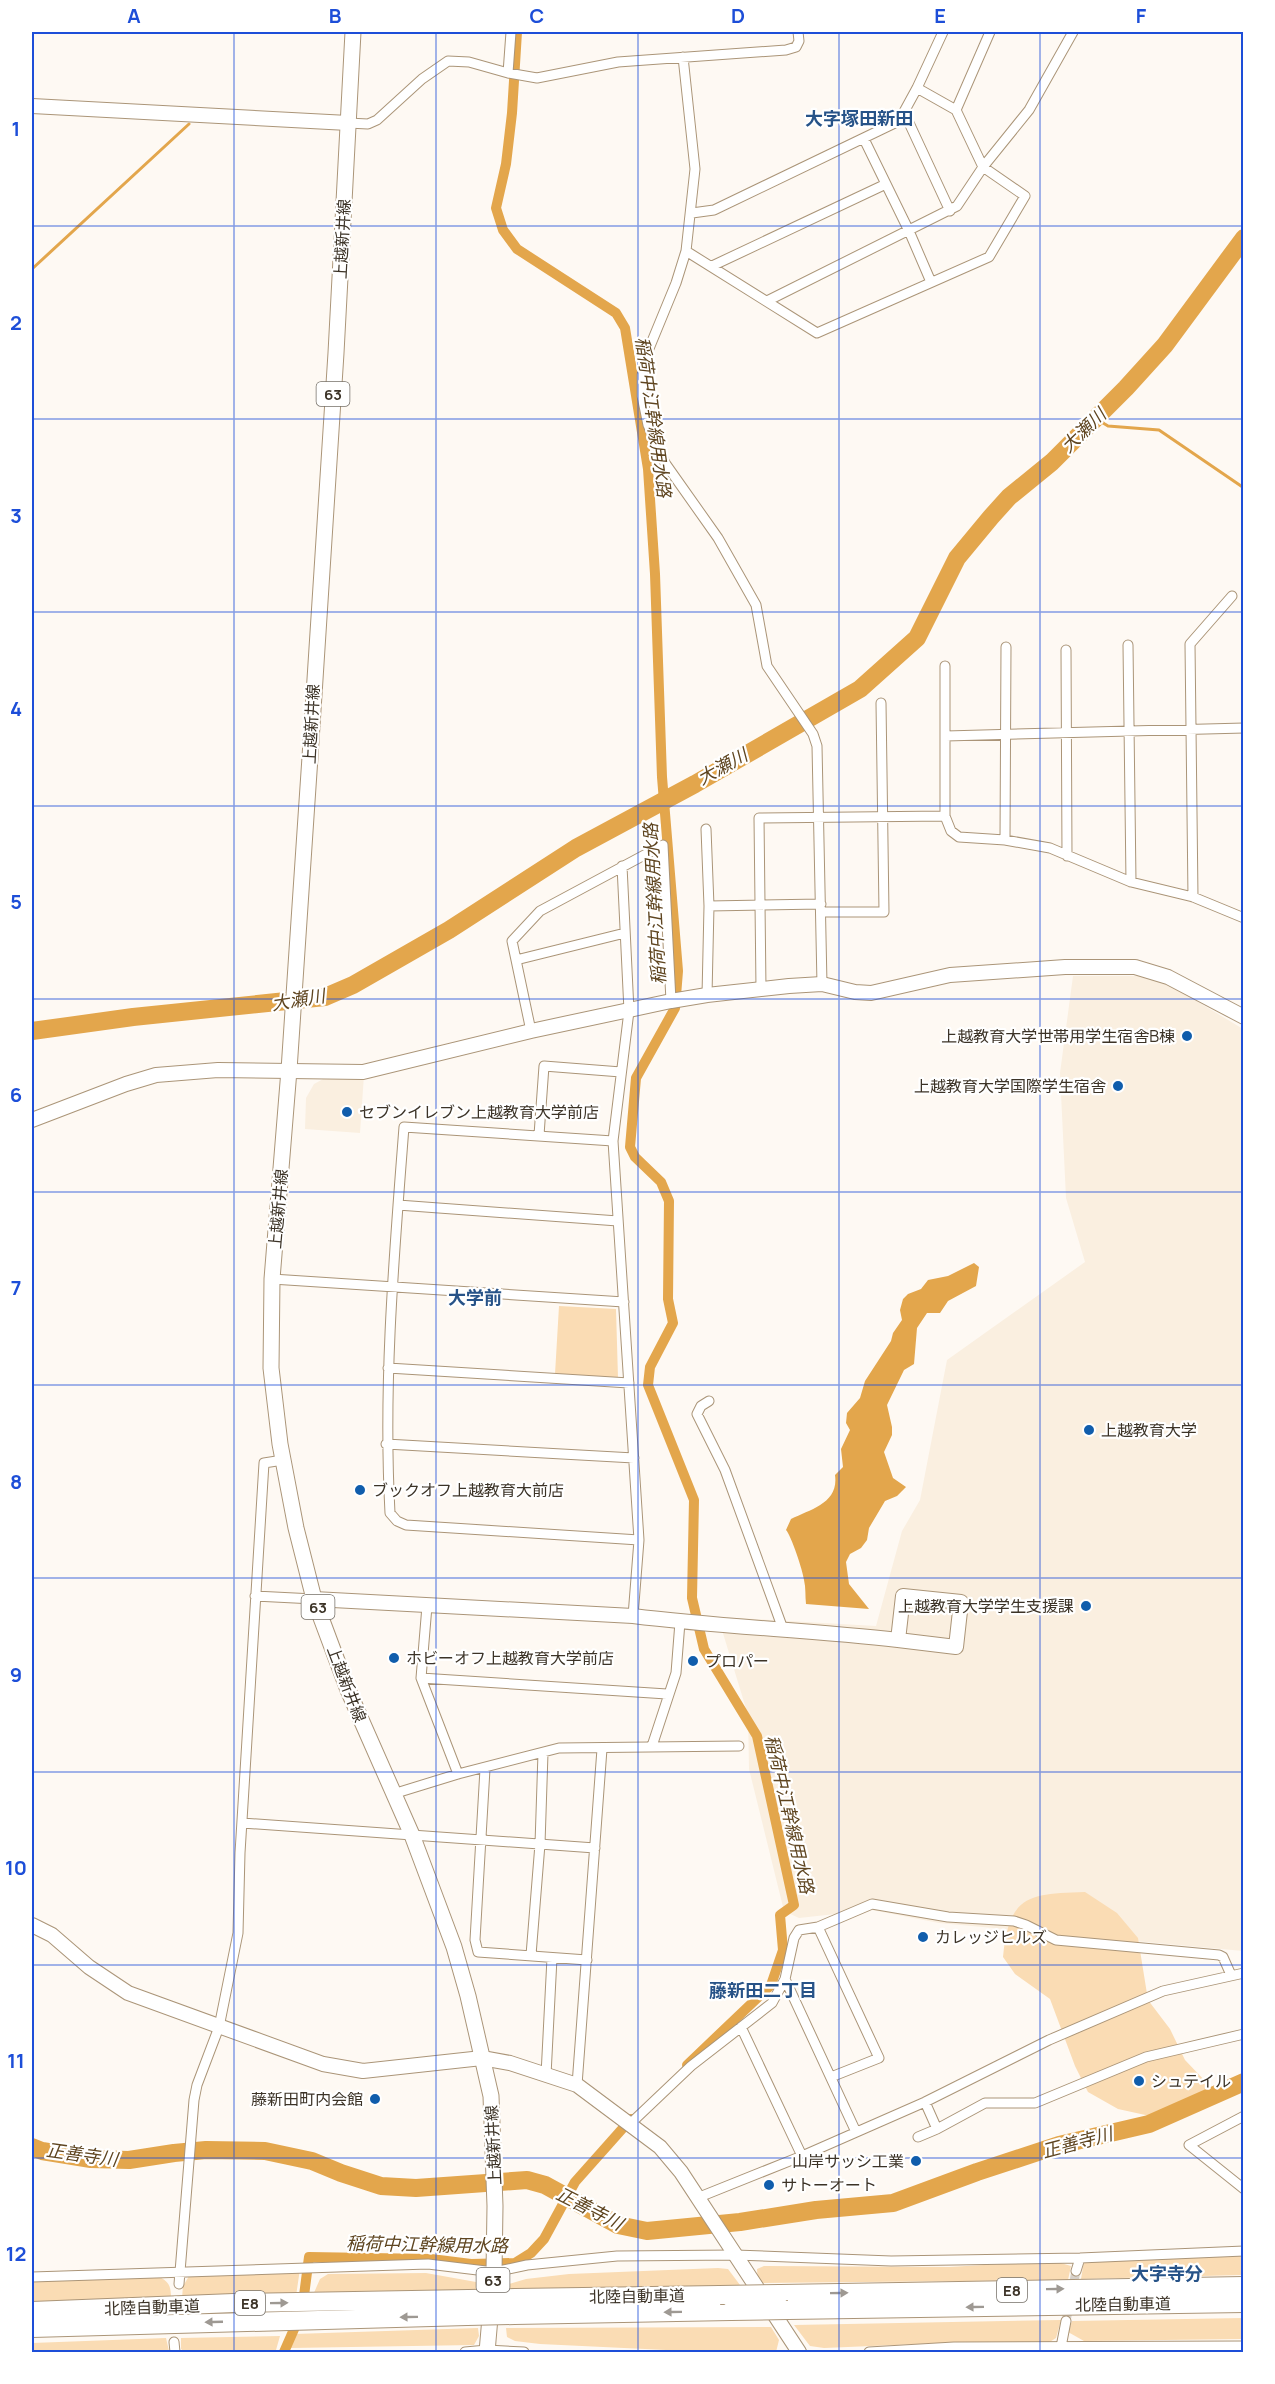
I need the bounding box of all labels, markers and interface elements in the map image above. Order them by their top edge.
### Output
text: A [127,2,141,29]
text: B [329,2,342,29]
text: C [530,2,544,29]
text: D [731,2,745,29]
text: E [934,2,946,29]
text: F [1136,2,1147,29]
district label: 大字塚田新田 [805,106,913,130]
text: 1 [12,115,20,142]
street label: 上越新井線 [329,198,355,280]
text: 2 [10,309,22,336]
water label: 稲荷中江幹線用水路 [631,335,677,501]
road number: 63 [316,382,350,406]
water label: 大瀬川 [1055,401,1112,457]
text: 3 [10,502,22,529]
street label: 上越新井線 [298,683,324,765]
text: 4 [10,695,22,722]
water label: 大瀬川 [693,741,753,790]
water label: 稲荷中江幹線用水路 [638,820,670,986]
text: 5 [10,888,22,915]
water label: 大瀬川 [269,983,329,1015]
place label: 上越教育大学世帯用学生宿舎B棟 [941,1025,1175,1047]
marker: 上越教育大学世帯用学生宿舎B棟 [1180,1029,1194,1043]
place label: 上越教育大学国際学生宿舎 [914,1075,1106,1097]
marker: 上越教育大学国際学生宿舎 [1111,1079,1125,1093]
text: 6 [10,1081,22,1108]
place label: セブンイレブン上越教育大学前店 [359,1101,599,1123]
marker: セブンイレブン上越教育大学前店 [340,1105,354,1119]
street label: 上越新井線 [264,1168,292,1250]
text: 7 [11,1274,21,1301]
district label: 大学前 [448,1285,502,1309]
place label: 上越教育大学 [1101,1419,1197,1441]
marker: 上越教育大学 [1082,1423,1096,1437]
text: 8 [10,1468,22,1495]
place label: ブックオフ上越教育大前店 [372,1479,564,1501]
marker: ブックオフ上越教育大前店 [353,1483,367,1497]
road number: 63 [302,1595,334,1619]
place label: 上越教育大学学生支援課 [898,1595,1074,1617]
marker: 上越教育大学学生支援課 [1079,1599,1093,1613]
street label: 上越新井線 [322,1643,372,1725]
place label: ホビーオフ上越教育大学前店 [406,1647,614,1669]
place label: プロパー [705,1650,769,1672]
marker: ホビーオフ上越教育大学前店 [387,1651,401,1665]
marker: プロパー [686,1654,700,1668]
text: 9 [10,1661,22,1688]
water label: 稲荷中江幹線用水路 [760,1732,820,1898]
text: 10 [5,1854,27,1881]
place label: カレッジヒルズ [935,1926,1047,1948]
marker: カレッジヒルズ [916,1930,930,1944]
district label: 藤新田二丁目 [709,1978,817,2002]
text: 11 [7,2047,25,2074]
place label: シュテイル [1151,2070,1231,2092]
marker: シュテイル [1132,2074,1146,2088]
place label: 藤新田町内会館 [251,2088,363,2110]
marker: 藤新田町内会館 [368,2092,382,2106]
street label: 上越新井線 [480,2104,506,2186]
water label: 正善寺川 [1039,2121,1117,2163]
water label: 正善寺川 [45,2137,121,2171]
place label: 山岸サッシ工業 [792,2150,904,2172]
marker: 山岸サッシ工業 [909,2154,923,2168]
place label: サトーオート [781,2174,877,2196]
marker: サトーオート [762,2178,776,2192]
water label: 正善寺川 [552,2181,629,2236]
water label: 稲荷中江幹線用水路 [346,2231,510,2257]
text: 12 [6,2240,26,2267]
district label: 大字寺分 [1131,2261,1203,2285]
road number: 63 [476,2268,510,2292]
road number: E8 [997,2278,1027,2302]
street label: 北陸自動車道 [589,2284,685,2308]
one-way arrow [1045,2284,1064,2294]
one-way arrow [829,2288,848,2298]
road number: E8 [235,2291,265,2315]
street label: 北陸自動車道 [1075,2292,1171,2316]
street label: 北陸自動車道 [104,2294,200,2320]
one-way arrow [269,2298,288,2307]
one-way arrow [966,2302,985,2312]
one-way arrow [663,2307,682,2317]
one-way arrow [399,2312,418,2322]
one-way arrow [204,2317,223,2326]

